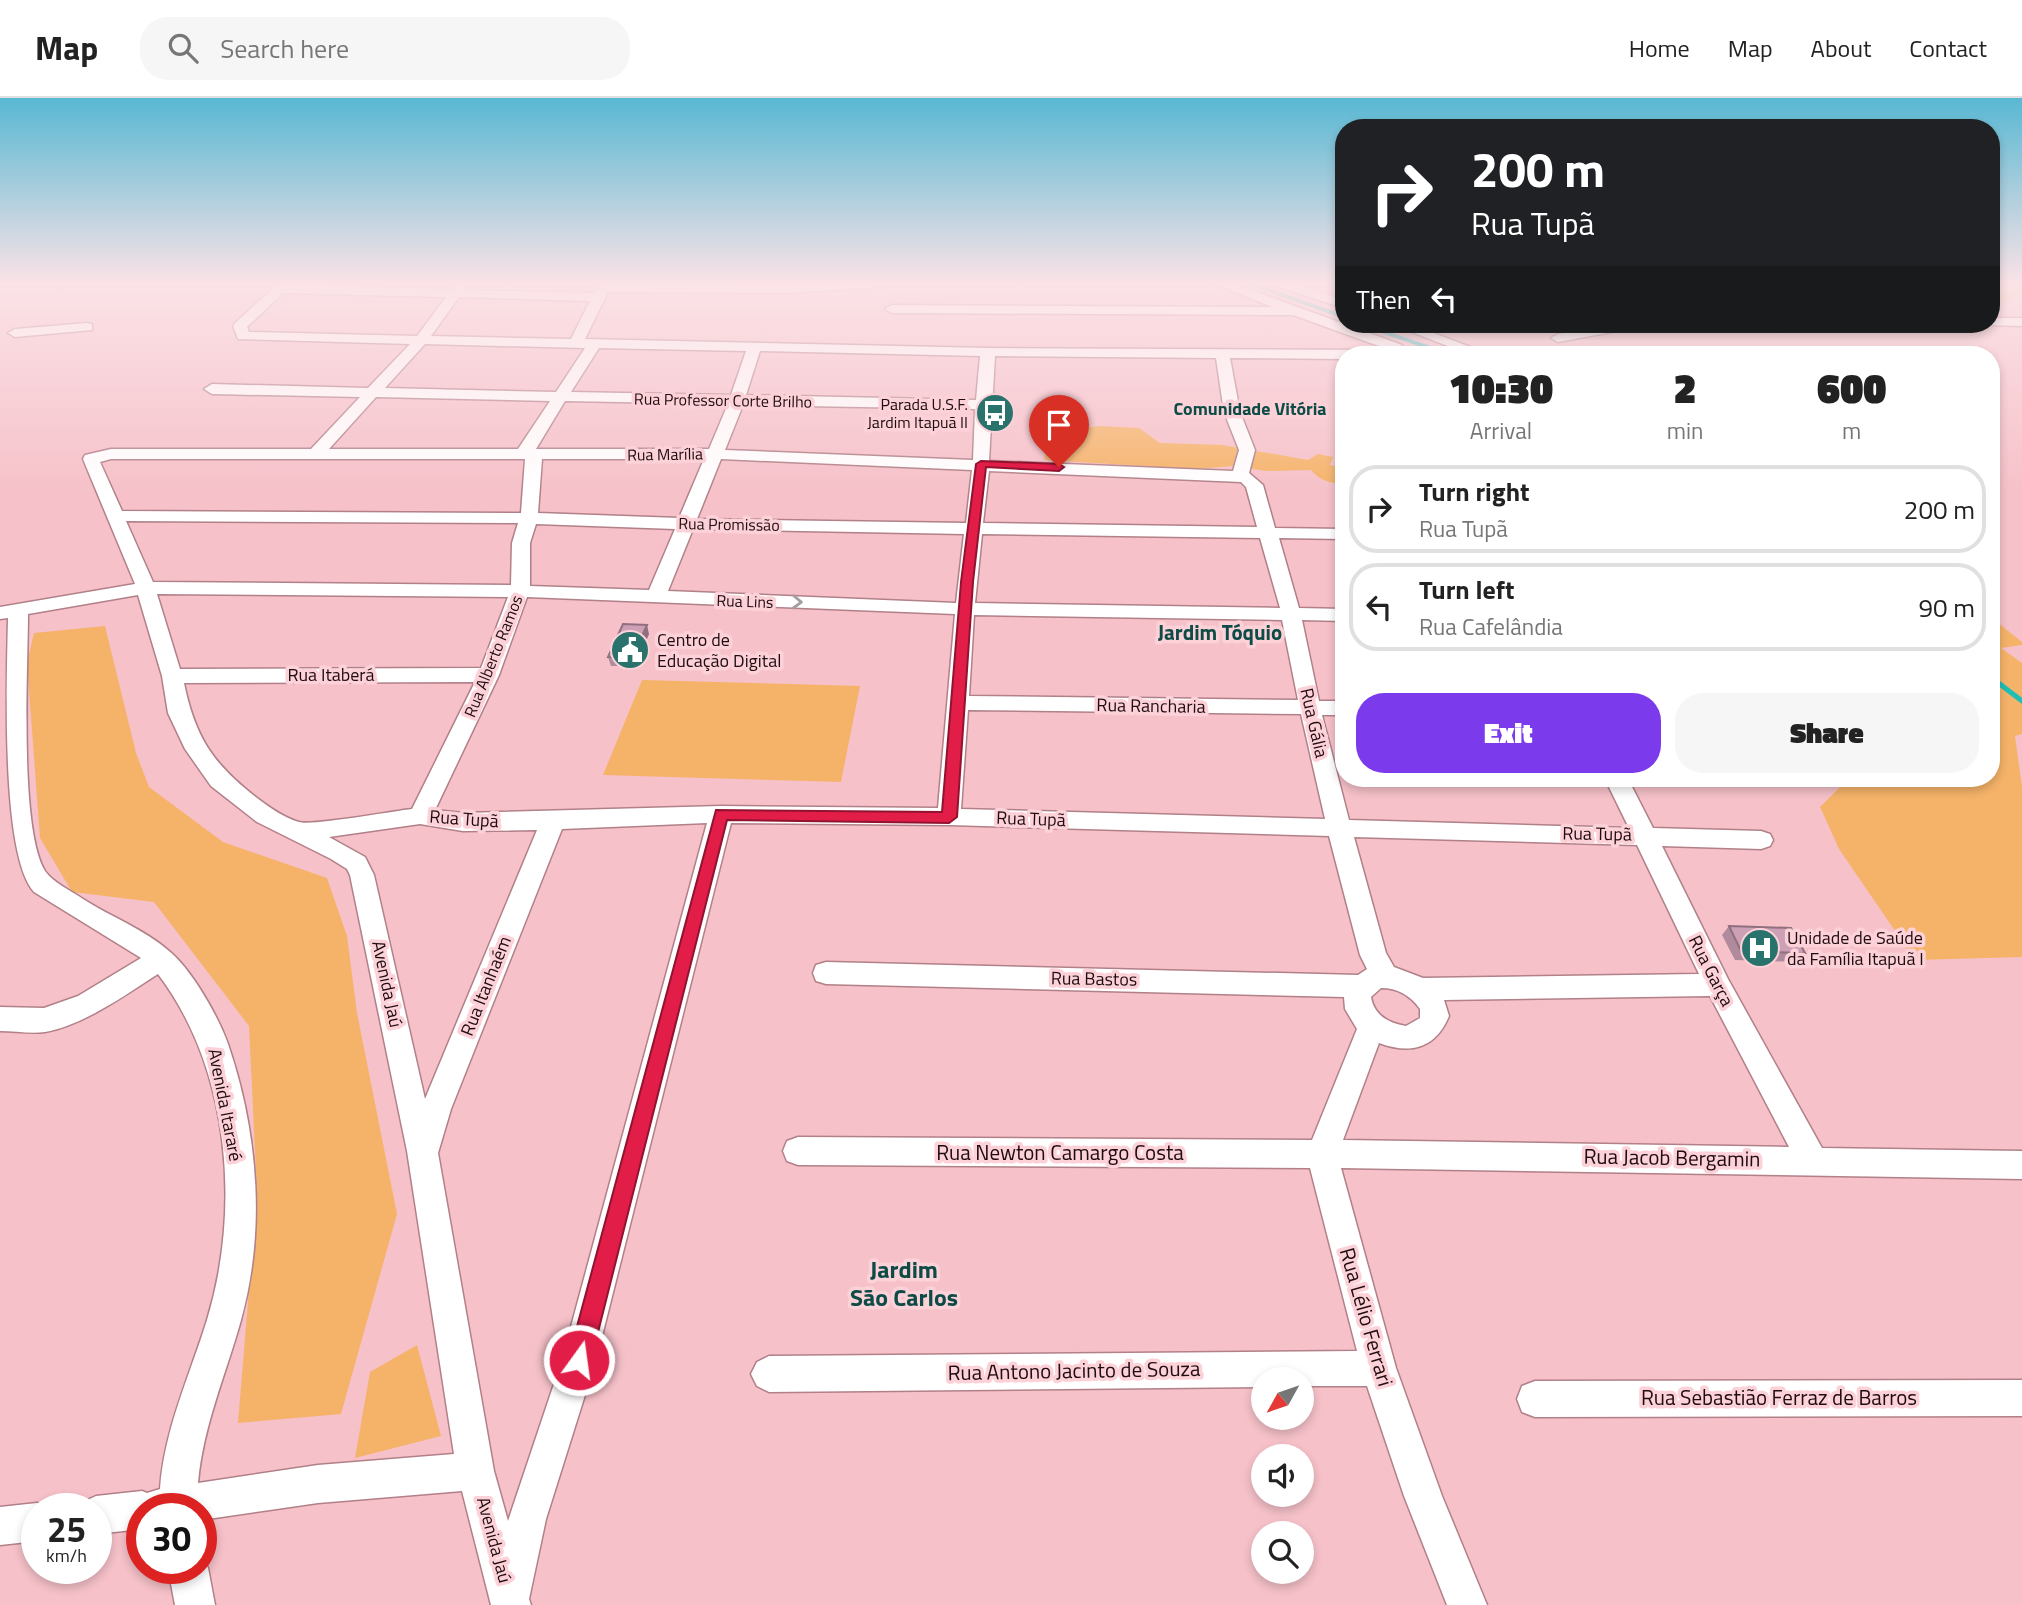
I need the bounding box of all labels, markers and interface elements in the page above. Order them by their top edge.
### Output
search box [140,17,630,80]
text: Map [35,23,98,73]
icon: search [164,29,202,67]
text: Search here [220,29,349,68]
text: Home [1629,30,1690,66]
text: Map [1728,30,1773,66]
text: About [1811,30,1871,66]
text: Contact [1909,30,1987,66]
text: 200 m [1471,131,1605,206]
icon: right [1356,147,1447,238]
text: Rua Tupã [1471,199,1595,247]
text: Then [1356,280,1411,319]
icon: left [1425,280,1463,318]
text: 10:30 [1449,355,1553,419]
text: 2 [1674,355,1697,419]
text: 600 [1817,355,1886,419]
street label: Rua Professor Corte Brilho [634,386,812,414]
place label: Parada U.S.F. Jardim Itapuã II [867,392,968,434]
bus stop icon: Parada U.S.F. Jardim Itapuã II [974,392,1016,434]
pin [1029,395,1089,467]
district label: Comunidade Vitória [1173,395,1327,422]
icon: arrive [1040,406,1078,444]
text: Arrival [1470,413,1532,448]
text: min [1667,413,1703,448]
text: m [1842,413,1861,448]
street label: Rua Marília [627,441,703,467]
text: Turn right [1419,472,1530,511]
icon: right [1360,490,1398,528]
text: 200 m [1904,490,1975,529]
street label: Rua Promissão [678,511,780,537]
text: Rua Tupã [1419,511,1508,546]
text: Turn left [1419,570,1514,609]
street label: Rua Lins [716,588,774,614]
icon: left [1360,588,1398,626]
text: 90 m [1918,588,1975,627]
street label: Rua Alberto Ramos [458,591,528,721]
one-way arrow [792,595,803,610]
text: Rua Cafelândia [1419,609,1563,644]
district label: Jardim Tóquio [1158,616,1282,648]
place label: Centro de Educação Digital [657,626,781,674]
public building icon: Centro de Educação Digital [609,629,651,671]
street label: Rua Itaberá [287,661,375,688]
street label: Rua Gália [1293,685,1336,760]
street label: Rua Rancharia [1096,691,1206,720]
button: Exit [1356,693,1661,773]
button: Share [1675,693,1979,773]
street label: Rua Tupã [428,803,500,834]
street label: Rua Tupã [996,804,1066,833]
street label: Rua Tupã [1562,819,1632,848]
place label: Unidade de Saúde da Família Itapuã I [1787,924,1924,972]
hospital icon: Unidade de Saúde da Família Itapuã I [1739,927,1781,969]
street label: Rua Garça [1682,931,1741,1011]
street label: Rua Itanhaém [453,932,518,1040]
street label: Avenida Jaú [365,938,410,1030]
street label: Rua Bastos [1051,964,1137,993]
street label: Avenida Itararé [201,1046,250,1164]
street label: Rua Newton Camargo Costa [936,1136,1184,1168]
street label: Rua Jacob Bergamin [1583,1139,1761,1175]
street label: Rua Lélio Ferrari [1332,1244,1402,1390]
district label: Jardim São Carlos [850,1251,958,1315]
position arrow [542,1323,616,1397]
street label: Rua Antono Jacinto de Souza [947,1352,1201,1388]
north arrow [1251,1367,1314,1430]
map controls [1251,1367,1314,1584]
street label: Rua Sebastião Ferraz de Barros [1641,1381,1917,1413]
button: sound [1251,1444,1314,1507]
speed limit sign: 30 [126,1493,217,1584]
street label: Avenida Jaú [470,1494,519,1586]
text: 25 [47,1502,86,1556]
button: search [1251,1521,1314,1584]
text: km/h [46,1542,87,1569]

